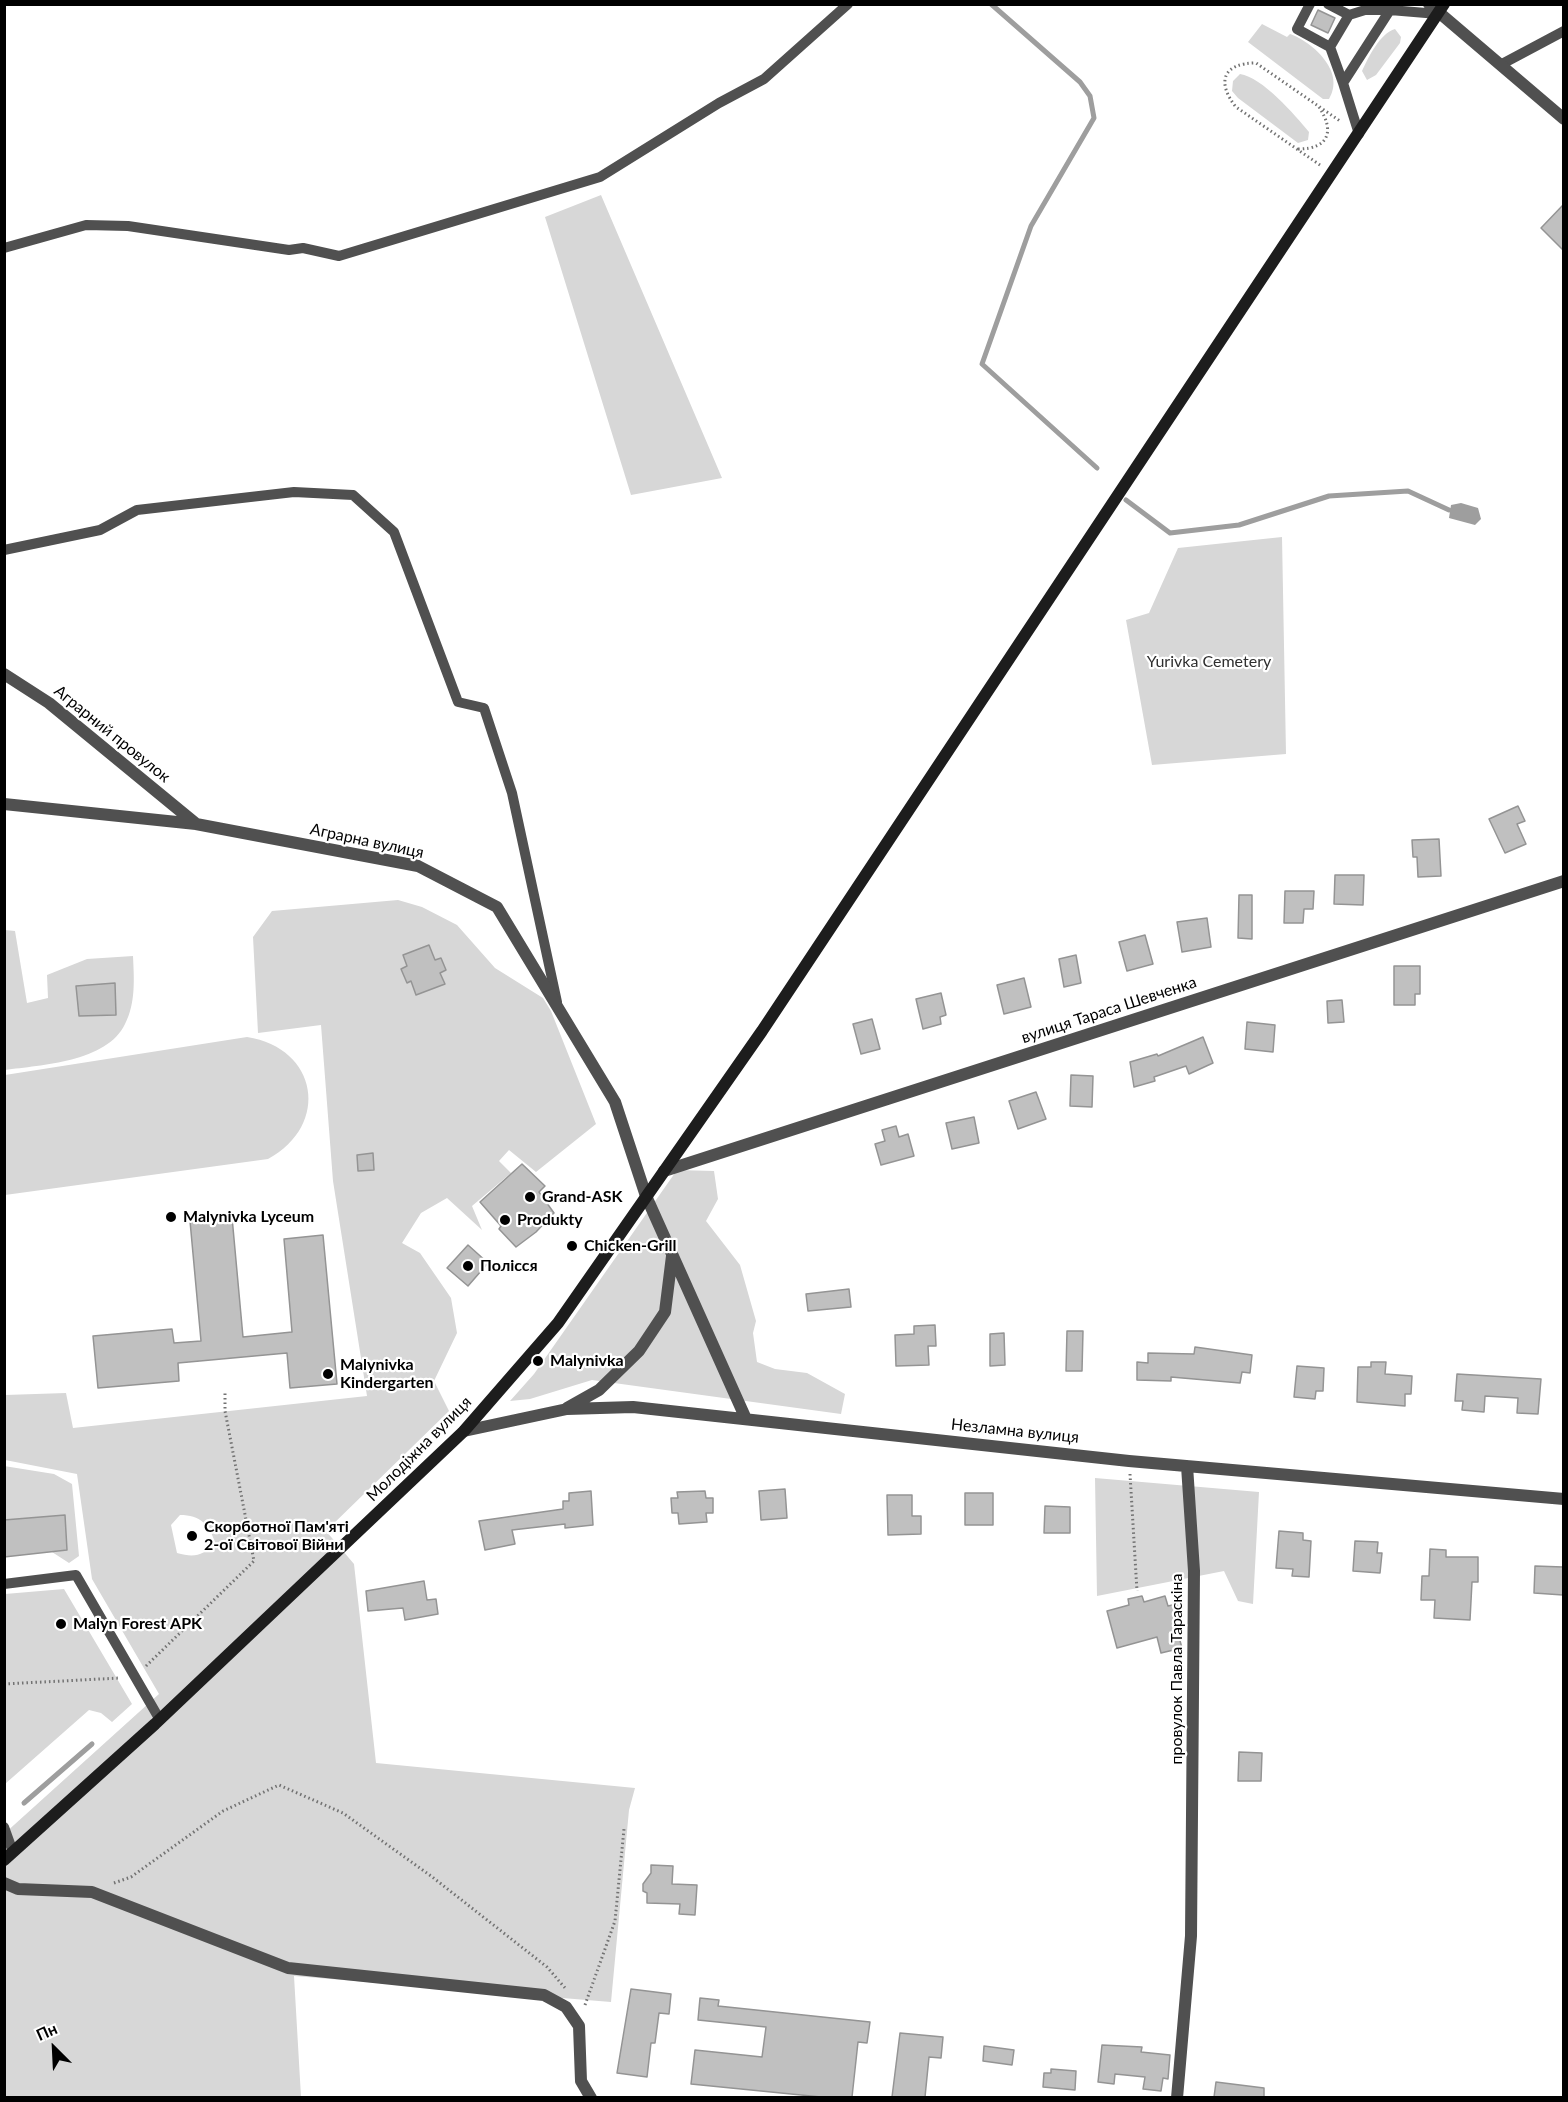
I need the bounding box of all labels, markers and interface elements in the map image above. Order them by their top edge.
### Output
park label: Yurivka Cemetery [1147,652,1271,672]
street label: Аграрний провулок [50,681,174,787]
street label: Аграрна вулиця [308,820,426,862]
street label: вулиця Тараса Шевченка [1019,973,1199,1047]
place label: Grand-ASK [542,1187,622,1207]
marker: Grand-ASK [523,1190,537,1204]
place label: Malynivka Lyceum [183,1207,314,1227]
marker: Malynivka Lyceum [164,1210,178,1224]
place label: Produkty [517,1210,583,1230]
marker: Produkty [498,1213,512,1227]
place label: Chicken-Grill [584,1236,677,1256]
marker: Chicken-Grill [565,1239,579,1253]
place label: Полісся [480,1256,538,1276]
marker: Полісся [461,1259,475,1273]
place label: Malynivka [550,1351,624,1371]
marker: Malynivka [531,1354,545,1368]
place label: Malynivka Kindergarten [340,1355,434,1393]
marker: Malynivka Kindergarten [321,1367,335,1381]
street label: Молодіжна вулиця [363,1393,475,1505]
street label: Незламна вулиця [950,1415,1080,1447]
place label: Скорботної Пам'яті 2-ої Світової Війни [204,1517,349,1555]
marker: Скорботної Пам'яті 2-ої Світової Війни [185,1529,199,1543]
street label: провулок Павла Тараскіна [1167,1573,1187,1765]
place label: Malyn Forest APK [73,1614,202,1634]
marker: Malyn Forest APK [54,1617,68,1631]
north arrow [24,2018,84,2078]
text: Пн [33,2018,60,2044]

